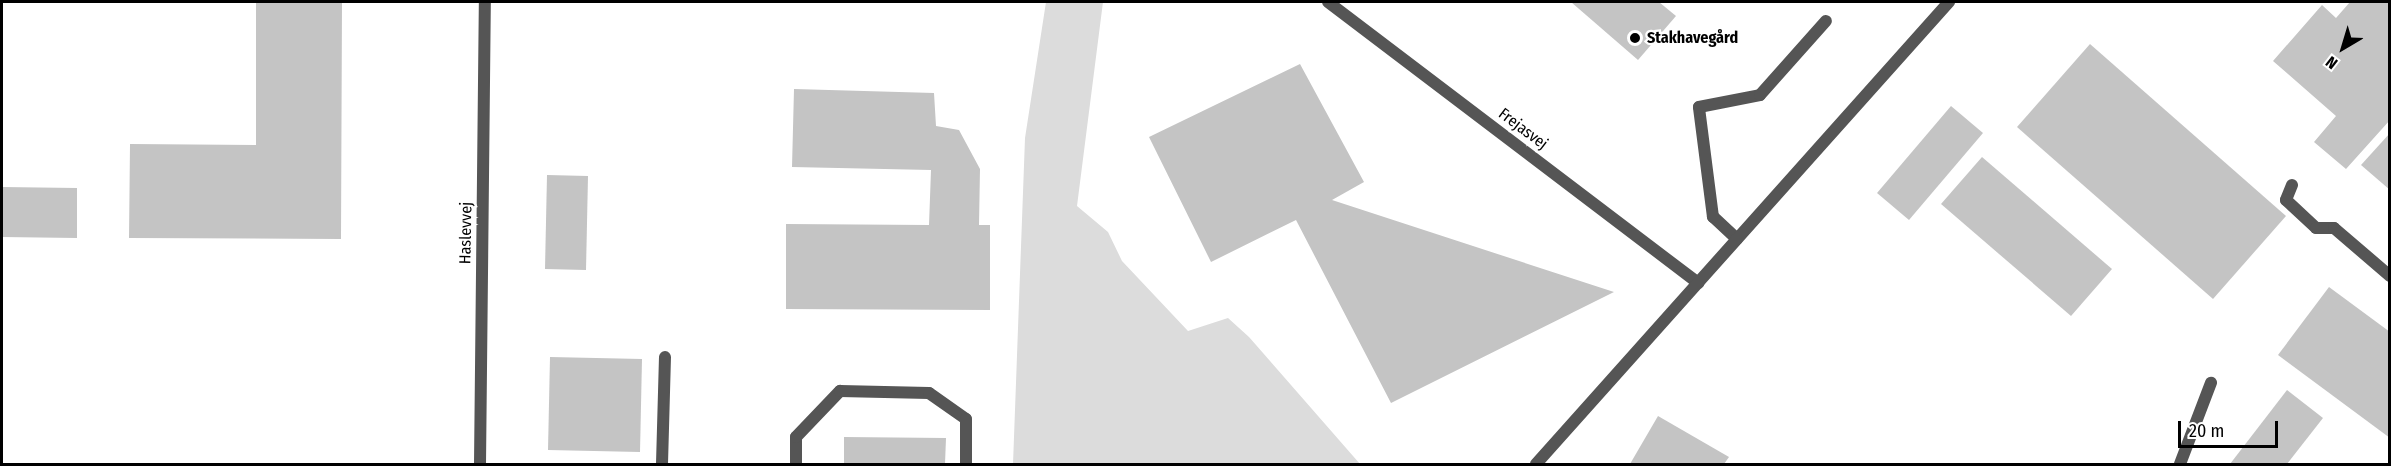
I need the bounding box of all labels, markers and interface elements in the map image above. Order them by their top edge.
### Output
north arrow [2313,18,2373,78]
place label: Stakhavegård [1647,28,1738,48]
marker: Stakhavegård [1628,31,1642,45]
text: N [2322,52,2341,73]
street label: Frejasvej [1495,104,1551,154]
street label: Haslevvej [456,202,476,264]
scale bar [2181,409,2282,447]
text: 20 m [2189,420,2224,442]

